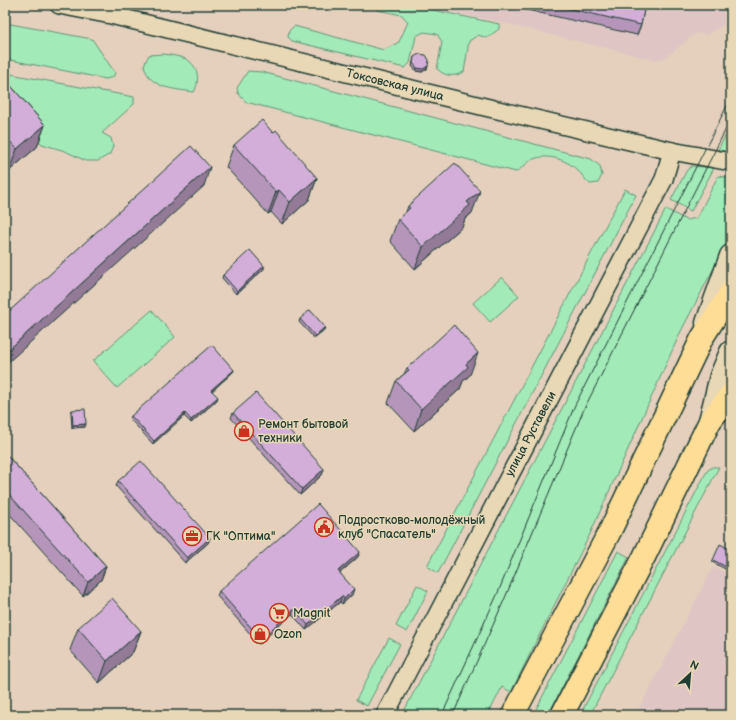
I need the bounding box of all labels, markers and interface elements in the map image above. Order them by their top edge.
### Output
street label: Токсовская улица [345,66,445,104]
street label: улица Руставели [502,389,560,479]
place label: Ремонт бытовой техники [258,417,348,446]
shop icon: Ремонт бытовой техники [233,420,255,442]
place label: Подростково-молодёжный клуб "Спасатель" [338,513,486,542]
public building icon: Подростково-молодёжный клуб "Спасатель" [313,516,335,538]
office icon: ГК "Оптима" [181,525,203,547]
place label: ГК "Оптима" [206,529,275,544]
supermarket icon: Magnit [268,602,290,624]
place label: Magnit [293,606,331,621]
shop icon: Ozon [249,623,271,645]
place label: Ozon [274,627,302,642]
north arrow [670,654,710,694]
text: N [688,658,701,673]

